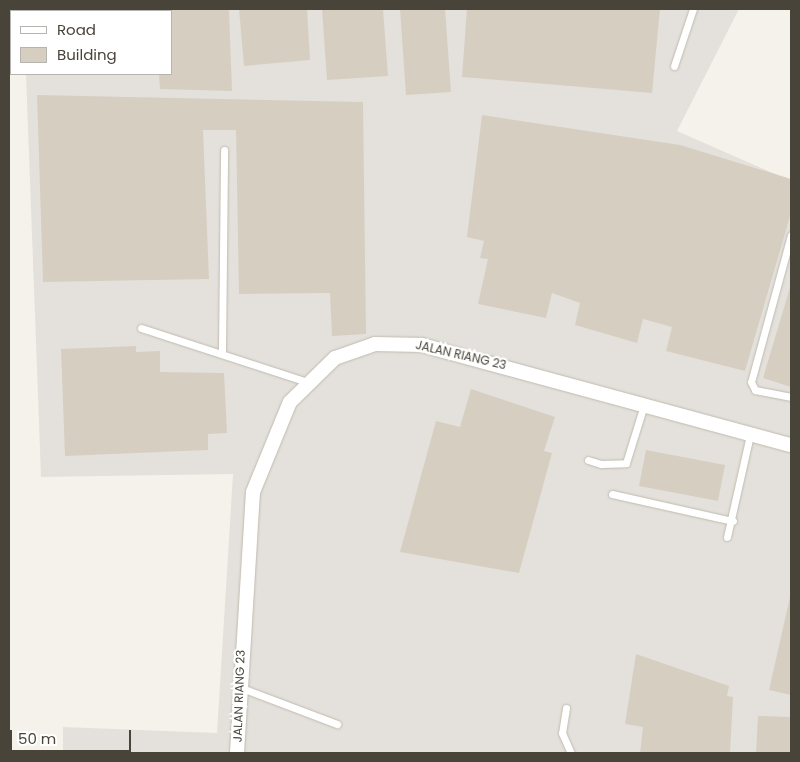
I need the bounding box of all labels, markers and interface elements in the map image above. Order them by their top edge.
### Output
legend [10,10,172,75]
text: Road [57,19,96,40]
text: Building [57,44,117,65]
street label: JALAN RIANG 23 [414,338,508,372]
street label: JALAN RIANG 23 [230,649,248,743]
scale bar [12,720,134,752]
text: 50 m [18,728,56,749]

